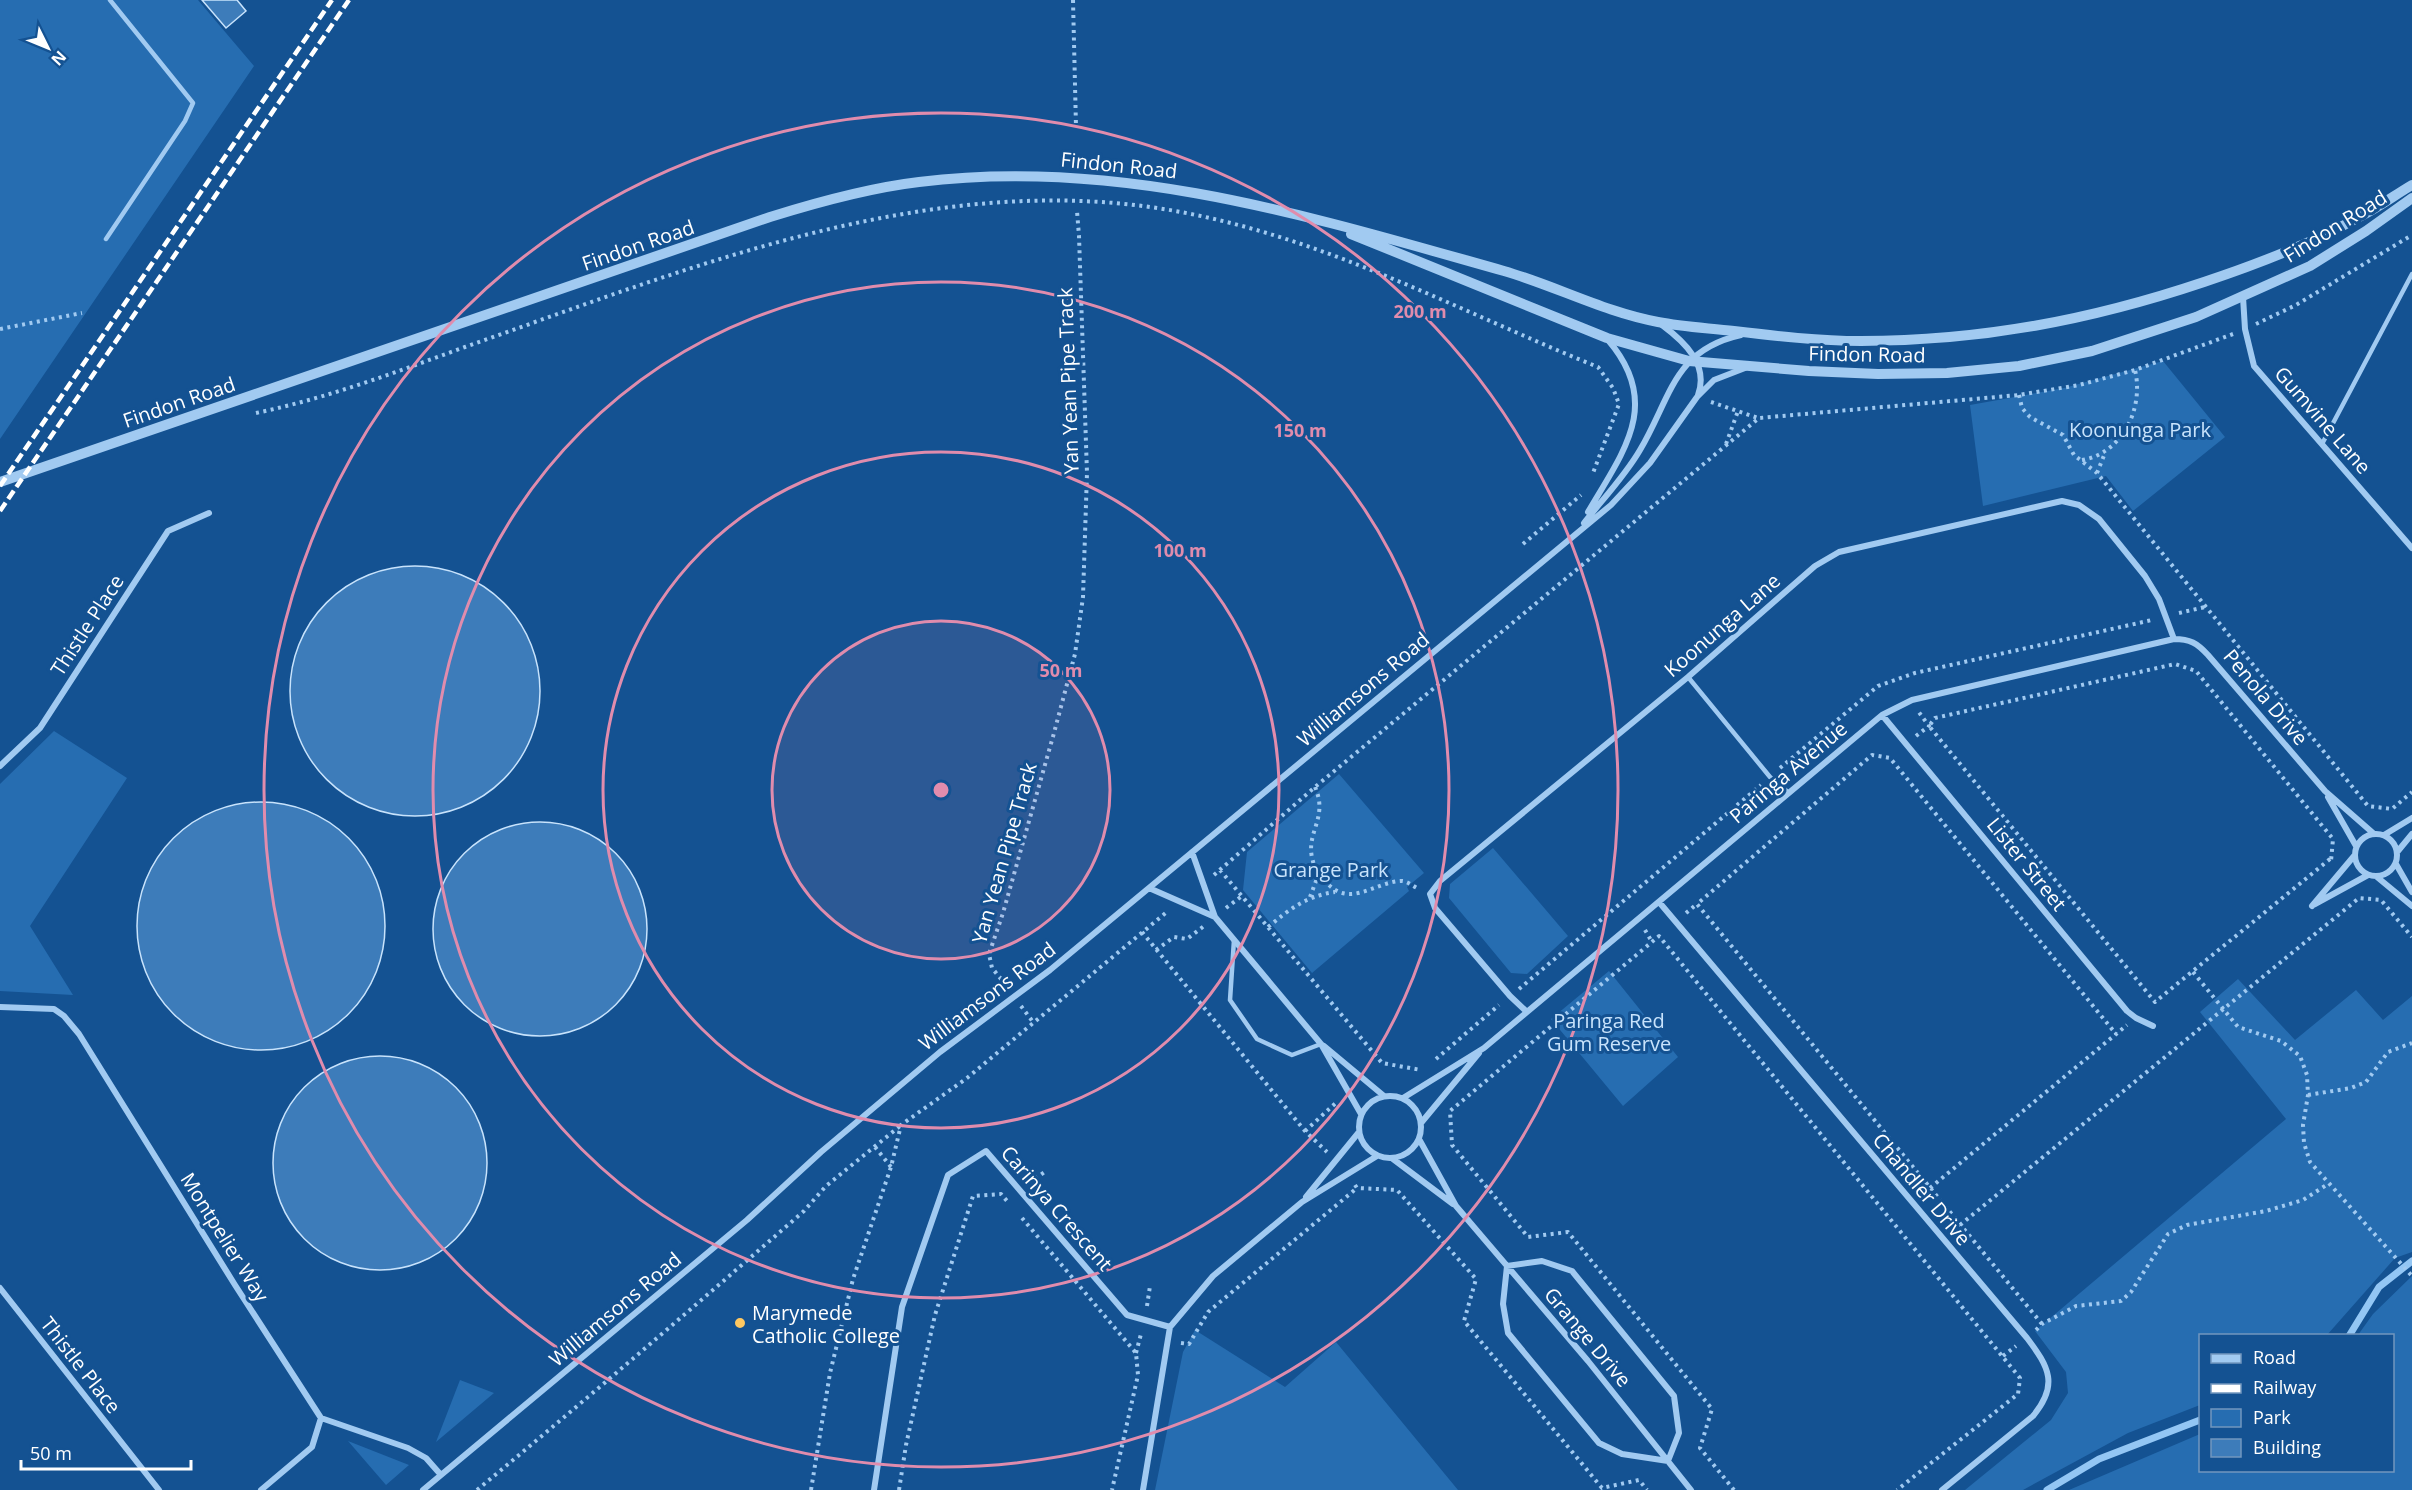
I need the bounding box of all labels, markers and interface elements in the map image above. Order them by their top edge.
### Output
north arrow [18,18,78,78]
text: N [46,46,71,70]
street label: Findon Road [1059,145,1179,185]
street label: Findon Road [2278,184,2392,268]
street label: Findon Road [578,213,698,277]
street label: Yan Yean Pipe Track [1051,287,1085,475]
text: 200 m [1393,299,1447,323]
street label: Findon Road [1808,339,1926,369]
street label: Gumvine Lane [2269,361,2377,479]
street label: Findon Road [119,370,239,434]
park label: Koonunga Park [2069,416,2212,443]
text: 150 m [1273,418,1327,442]
text: 100 m [1153,538,1207,562]
street label: Koonunga Lane [1658,567,1786,683]
street label: Thistle Place [44,569,130,681]
street label: Williamsons Road [1291,626,1435,752]
street label: Penola Drive [2218,643,2314,751]
text: 50 m [1040,658,1082,682]
street label: Paringa Avenue [1724,715,1852,829]
street label: Yan Yean Pipe Track [965,759,1043,947]
centre of rings [931,780,951,800]
street label: Lister Street [1981,812,2073,916]
park label: Grange Park [1273,856,1389,883]
street label: Williamsons Road [913,936,1061,1056]
park label: Paringa Red Gum Reserve [1547,1007,1671,1057]
street label: Chandler Drive [1867,1127,1977,1251]
street label: Carinya Crescent [995,1140,1119,1276]
street label: Montpelier Way [175,1167,276,1307]
street label: Williamsons Road [543,1246,687,1372]
street label: Grange Drive [1538,1281,1638,1393]
place label: Marymede Catholic College [752,1299,900,1349]
street label: Thistle Place [35,1311,127,1419]
marker: Marymede Catholic College [733,1316,747,1330]
legend [2199,1334,2394,1472]
text: Road [2253,1345,2296,1369]
text: Railway [2253,1375,2317,1399]
text: Park [2253,1405,2291,1429]
scale bar [21,1433,190,1471]
text: Building [2253,1435,2321,1459]
text: 50 m [30,1441,72,1465]

